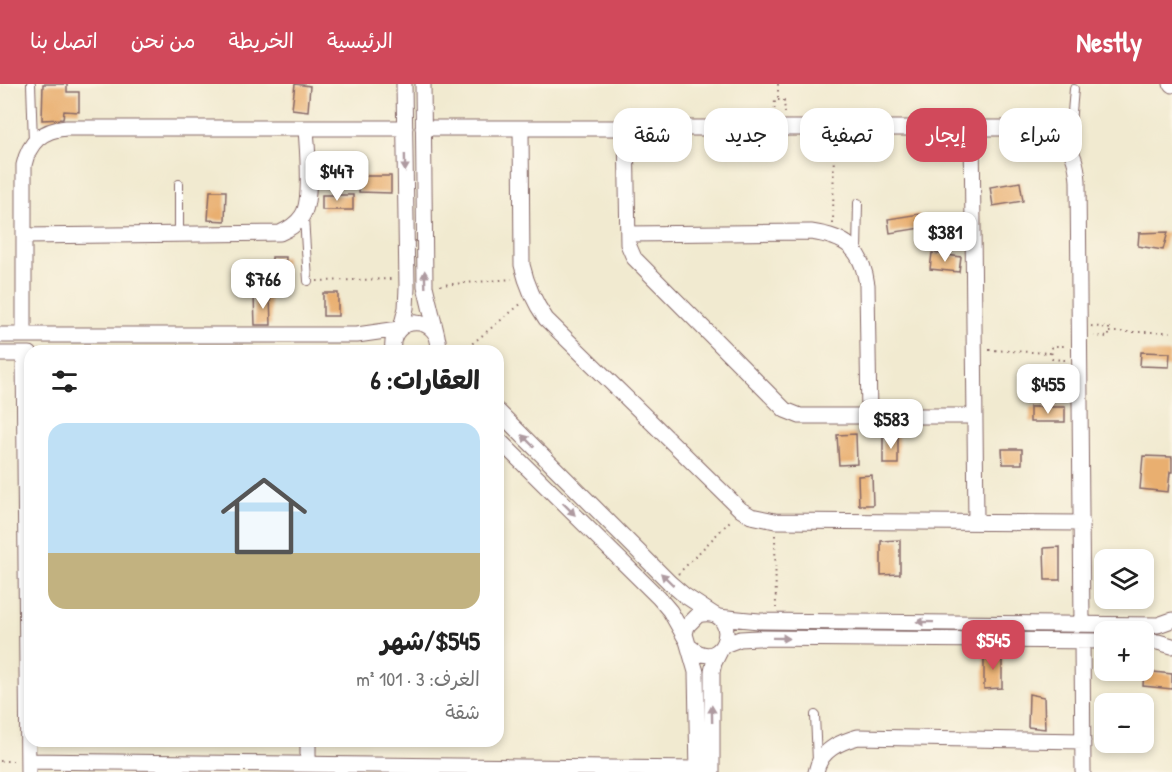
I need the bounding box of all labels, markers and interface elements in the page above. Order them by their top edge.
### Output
text: Nestly [1076,23,1142,61]
text: اتصل بنا [30,26,98,55]
text: من نحن [131,26,195,55]
text: الخريطة [228,26,294,55]
text: الرئيسية [327,26,393,55]
chip: شقة [613,108,692,162]
chip: جديد [704,108,788,162]
chip: تصفية [800,108,894,162]
chip: إيجار [906,108,987,162]
chip: شراء [999,108,1082,162]
pin: $447 [301,151,373,202]
one-way arrow [401,154,410,173]
text: $447 [319,157,355,184]
pin: $381 [909,212,981,263]
text: $381 [927,218,963,245]
pin: $766 [227,259,299,310]
text: $766 [245,265,281,292]
one-way arrow [421,270,430,289]
text: العقارات: 6 [371,362,480,397]
pin: $455 [1012,364,1084,415]
icon: filters [48,365,81,398]
text: $455 [1031,370,1065,397]
pin: $583 [855,399,927,450]
text: $583 [873,405,909,432]
one-way arrow [522,435,536,449]
icon: home [210,462,318,570]
one-way arrow [562,502,576,516]
map controls [1094,549,1154,753]
button: layers [1094,549,1154,609]
one-way arrow [659,572,674,586]
one-way arrow [916,618,935,627]
pin: $545 [957,620,1029,671]
button: + [1094,621,1154,681]
text: $545/شهر [381,623,480,658]
text: $545 [976,626,1010,653]
one-way arrow [772,633,791,643]
text: الغرف: 3 · 101 m² [356,665,480,692]
button: − [1094,693,1154,753]
text: شقة [445,698,480,725]
one-way arrow [707,704,717,723]

